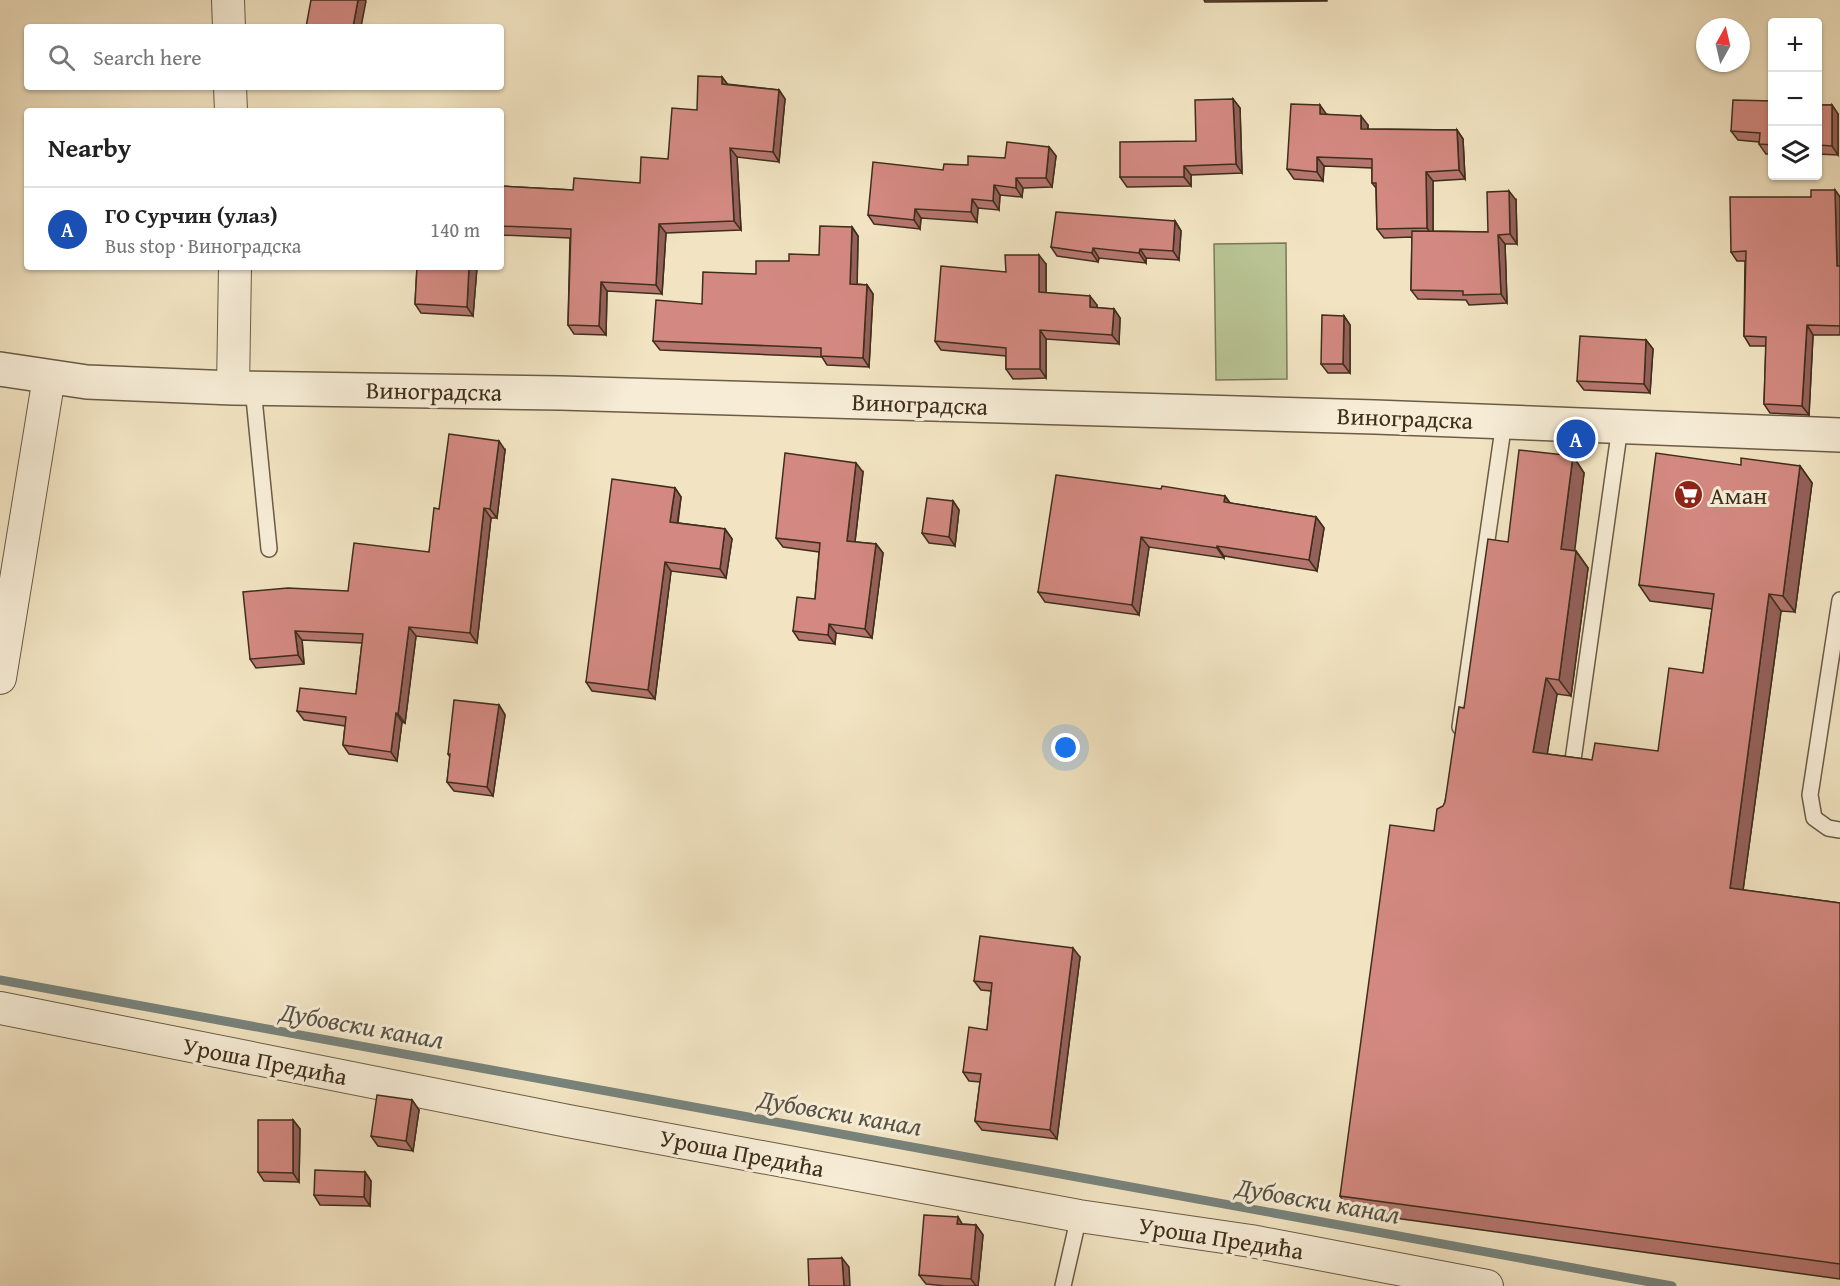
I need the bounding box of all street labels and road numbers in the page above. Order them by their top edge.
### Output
street label: Виноградска [366,372,503,410]
street label: Виноградска [851,384,989,424]
street label: Виноградска [1336,398,1474,438]
street label: Уроша Предића [180,1028,351,1094]
street label: Уроша Предића [657,1120,828,1186]
street label: Уроша Предића [1136,1208,1307,1268]

